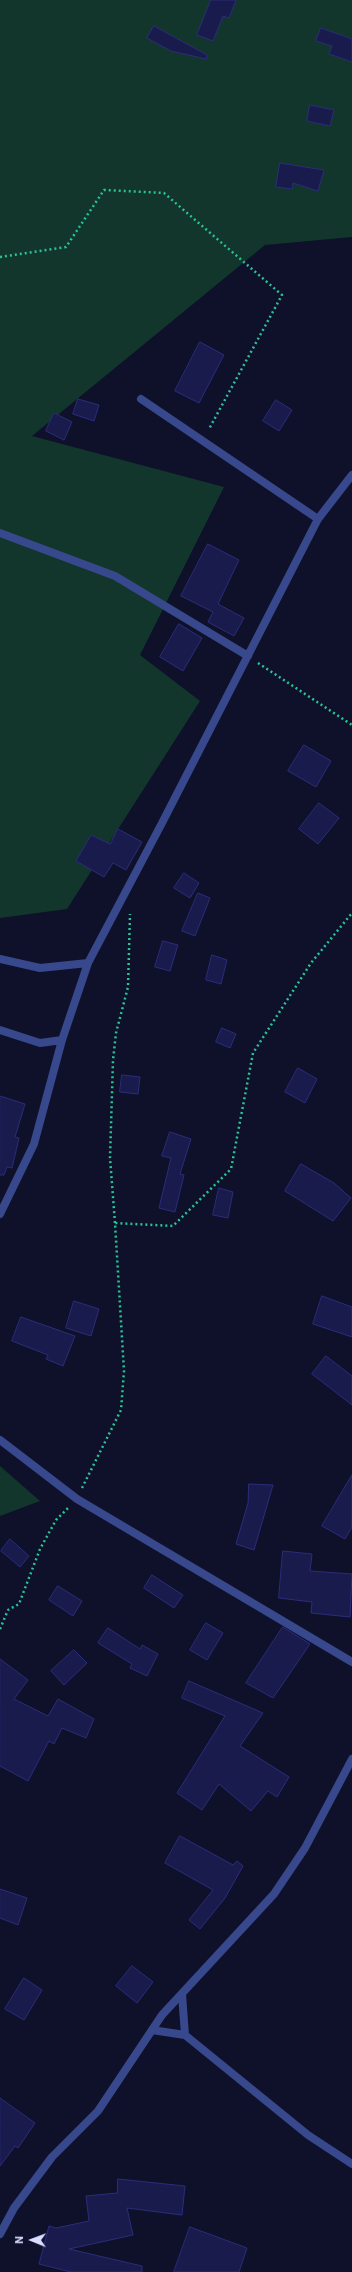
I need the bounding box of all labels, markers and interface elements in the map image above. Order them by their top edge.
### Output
north arrow [12,2220,52,2260]
text: N [13,2236,26,2244]

